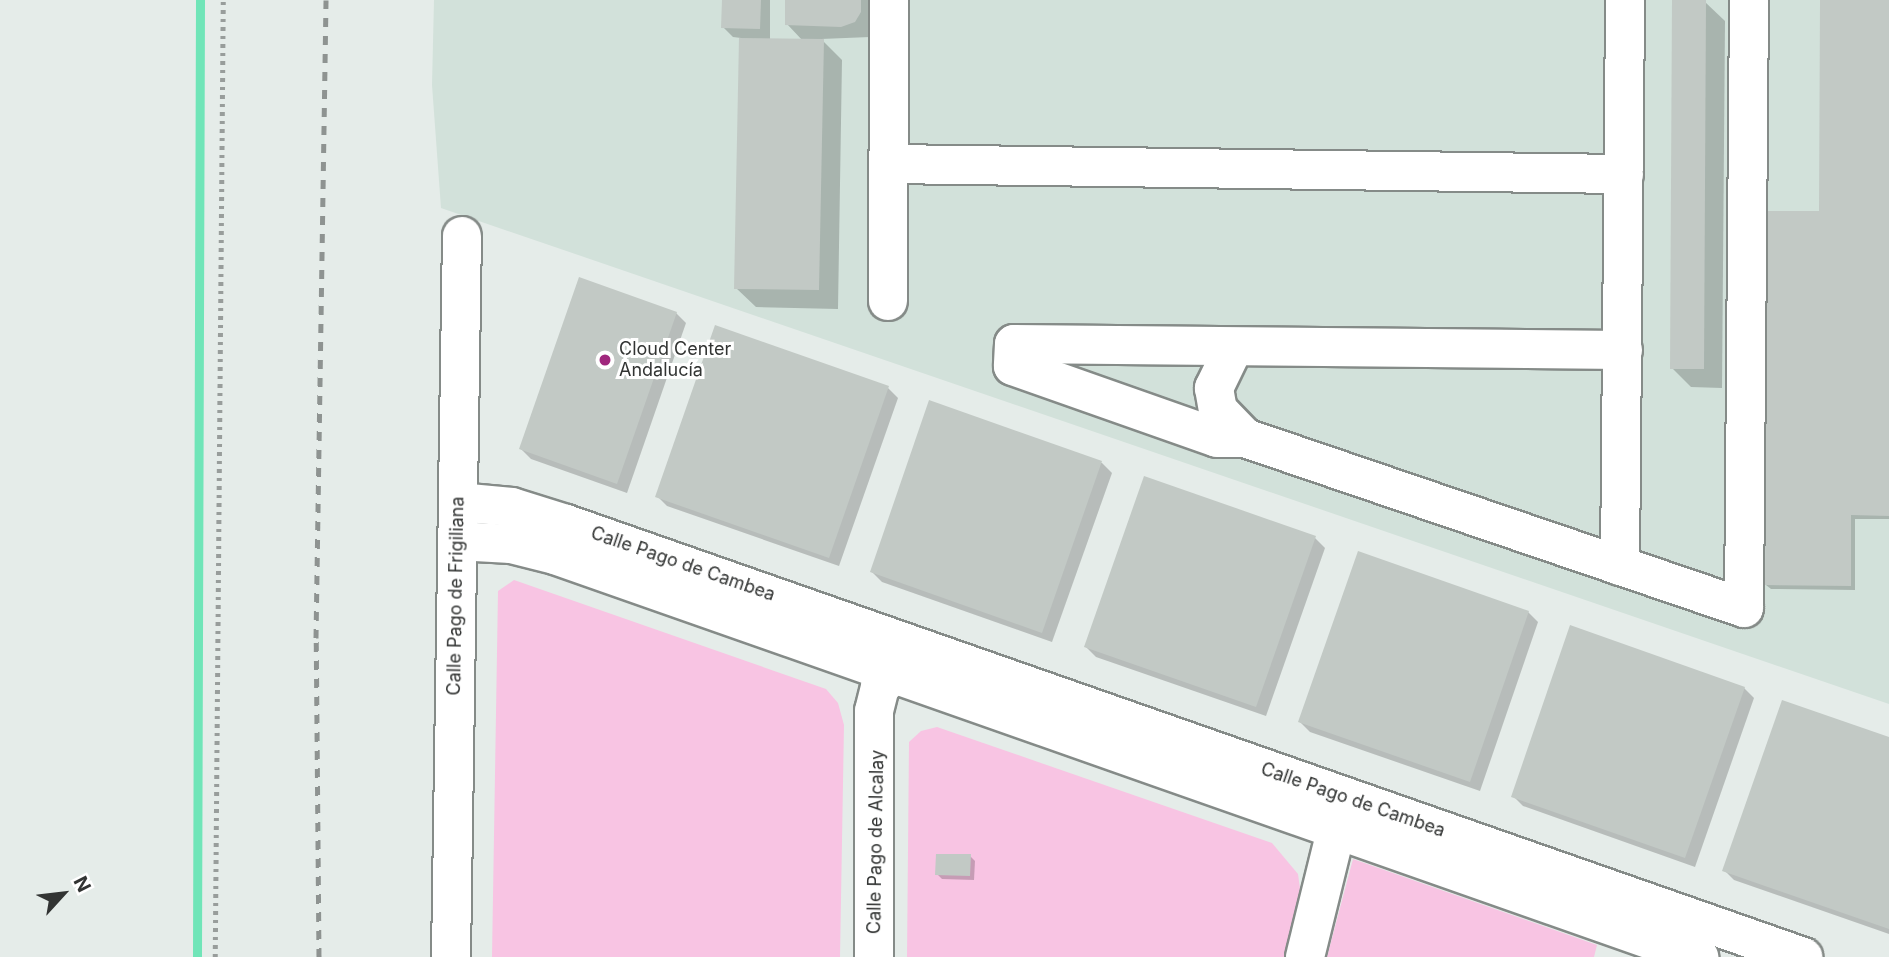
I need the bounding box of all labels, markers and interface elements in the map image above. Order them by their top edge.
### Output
place label: Cloud Center Andalucía [619,339,731,382]
marker: Cloud Center Andalucía [597,352,613,368]
street label: Calle Pago de Frigiliana [443,496,469,696]
street label: Calle Pago de Cambea [588,522,778,606]
street label: Calle Pago de Alcalay [864,750,888,934]
street label: Calle Pago de Cambea [1258,758,1448,842]
north arrow [28,859,98,929]
text: N [69,873,96,896]

